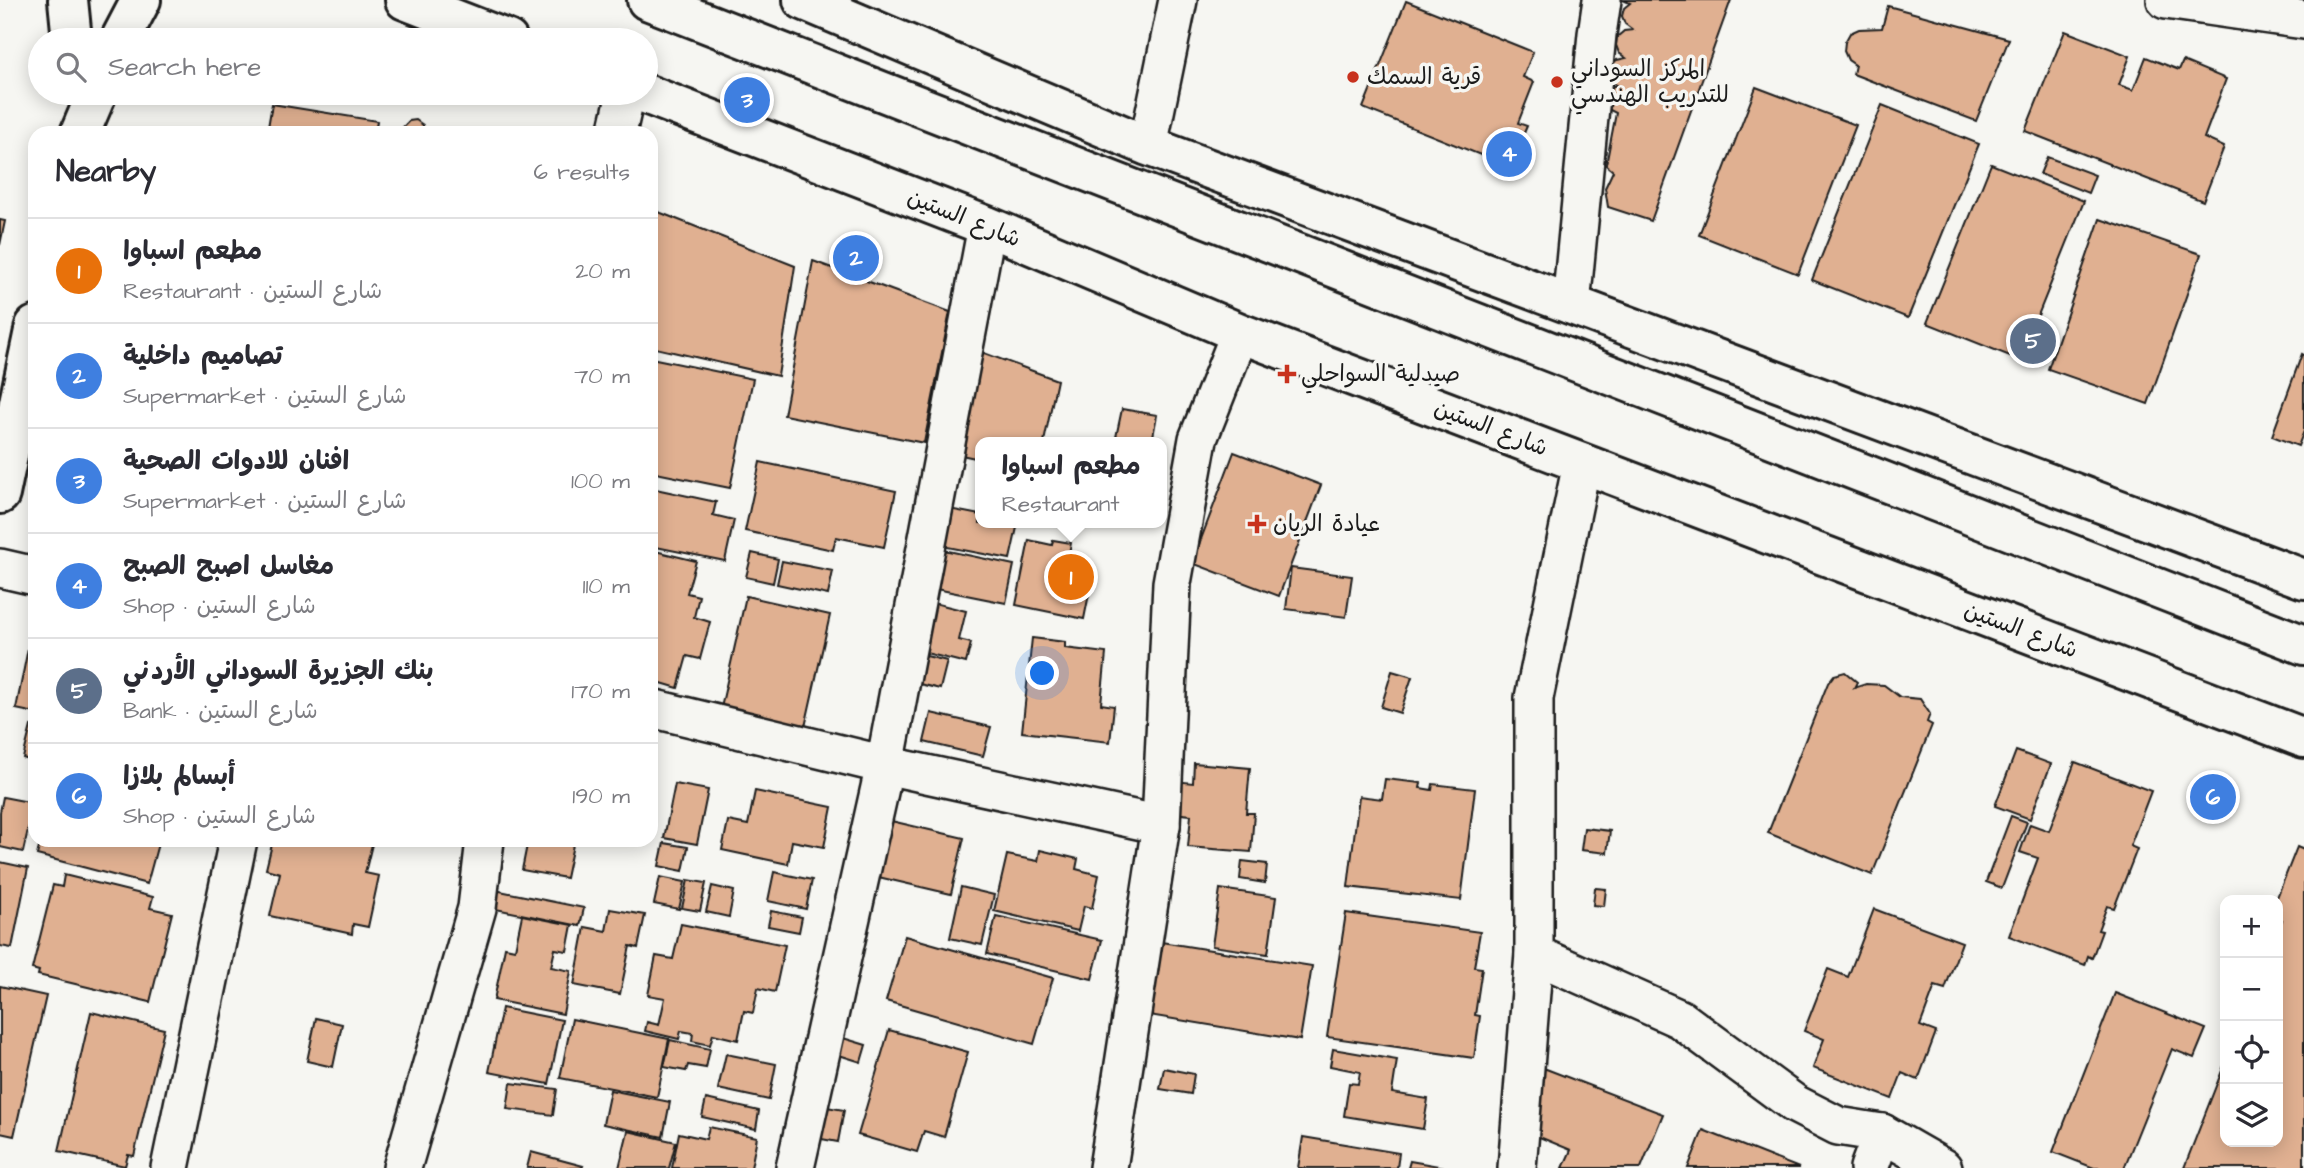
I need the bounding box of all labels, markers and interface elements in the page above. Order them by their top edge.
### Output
search box [28,28,658,105]
icon: search [52,48,90,86]
text: Search here [108,49,261,85]
place label: المركز السوداني للتدريب الهندسي [1571,53,1729,115]
place label: قرية السمك [1367,61,1481,93]
marker: قرية السمك [1345,69,1361,85]
pin: 3 [724,74,770,126]
marker: المركز السوداني للتدريب الهندسي [1549,74,1565,90]
pin: 4 [1486,128,1532,180]
text: Nearby [56,151,156,193]
text: 6 results [534,156,630,188]
street label: شارع الستين [903,181,1025,255]
pin: 2 [833,232,879,284]
text: مطعم اسباوا [123,233,262,269]
text: 1 [78,255,80,287]
text: 20 m [575,255,630,287]
text: Restaurant · شارع الستين [123,275,382,307]
pin: 5 [2010,315,2056,367]
text: تصاميم داخلية [123,338,283,374]
place label: صيدلية السواحلي [1301,358,1460,394]
text: 2 [72,360,86,392]
text: 70 m [574,360,630,392]
marker: صيدلية السواحلي [1279,366,1295,382]
text: Supermarket · شارع الستين [123,380,407,412]
street label: شارع الستين [1430,392,1552,464]
popup [975,437,1167,528]
text: افنان للادوات الصحية [123,443,349,479]
text: مطعم اسباوا [1001,448,1141,484]
text: 3 [73,465,85,497]
text: 100 m [571,465,630,497]
text: Supermarket · شارع الستين [123,485,407,517]
text: Restaurant [1001,488,1120,520]
place label: عيادة الريان [1273,508,1380,540]
marker: عيادة الريان [1247,514,1267,534]
text: مغاسل اصبح الصبح [123,548,334,584]
pin: 1 [1048,551,1094,603]
text: 4 [71,570,87,602]
text: 110 m [582,570,630,602]
text: Shop · شارع الستين [123,590,316,622]
street label: شارع الستين [1960,594,2082,666]
text: بنك الجزيرة السوداني الأردني [123,653,434,689]
your location [1025,656,1059,690]
text: 5 [71,675,87,707]
text: 170 m [571,675,630,707]
text: Bank · شارع الستين [123,695,318,727]
text: أبسالم بلازا [123,758,235,794]
pin: 6 [2190,771,2236,823]
text: 6 [72,780,86,812]
text: 190 m [572,780,630,812]
text: Shop · شارع الستين [123,800,316,832]
map controls [2220,895,2283,1147]
button: + [2220,895,2283,958]
button: − [2220,958,2283,1021]
button: locate [2220,1021,2283,1084]
button: layers [2220,1084,2283,1147]

